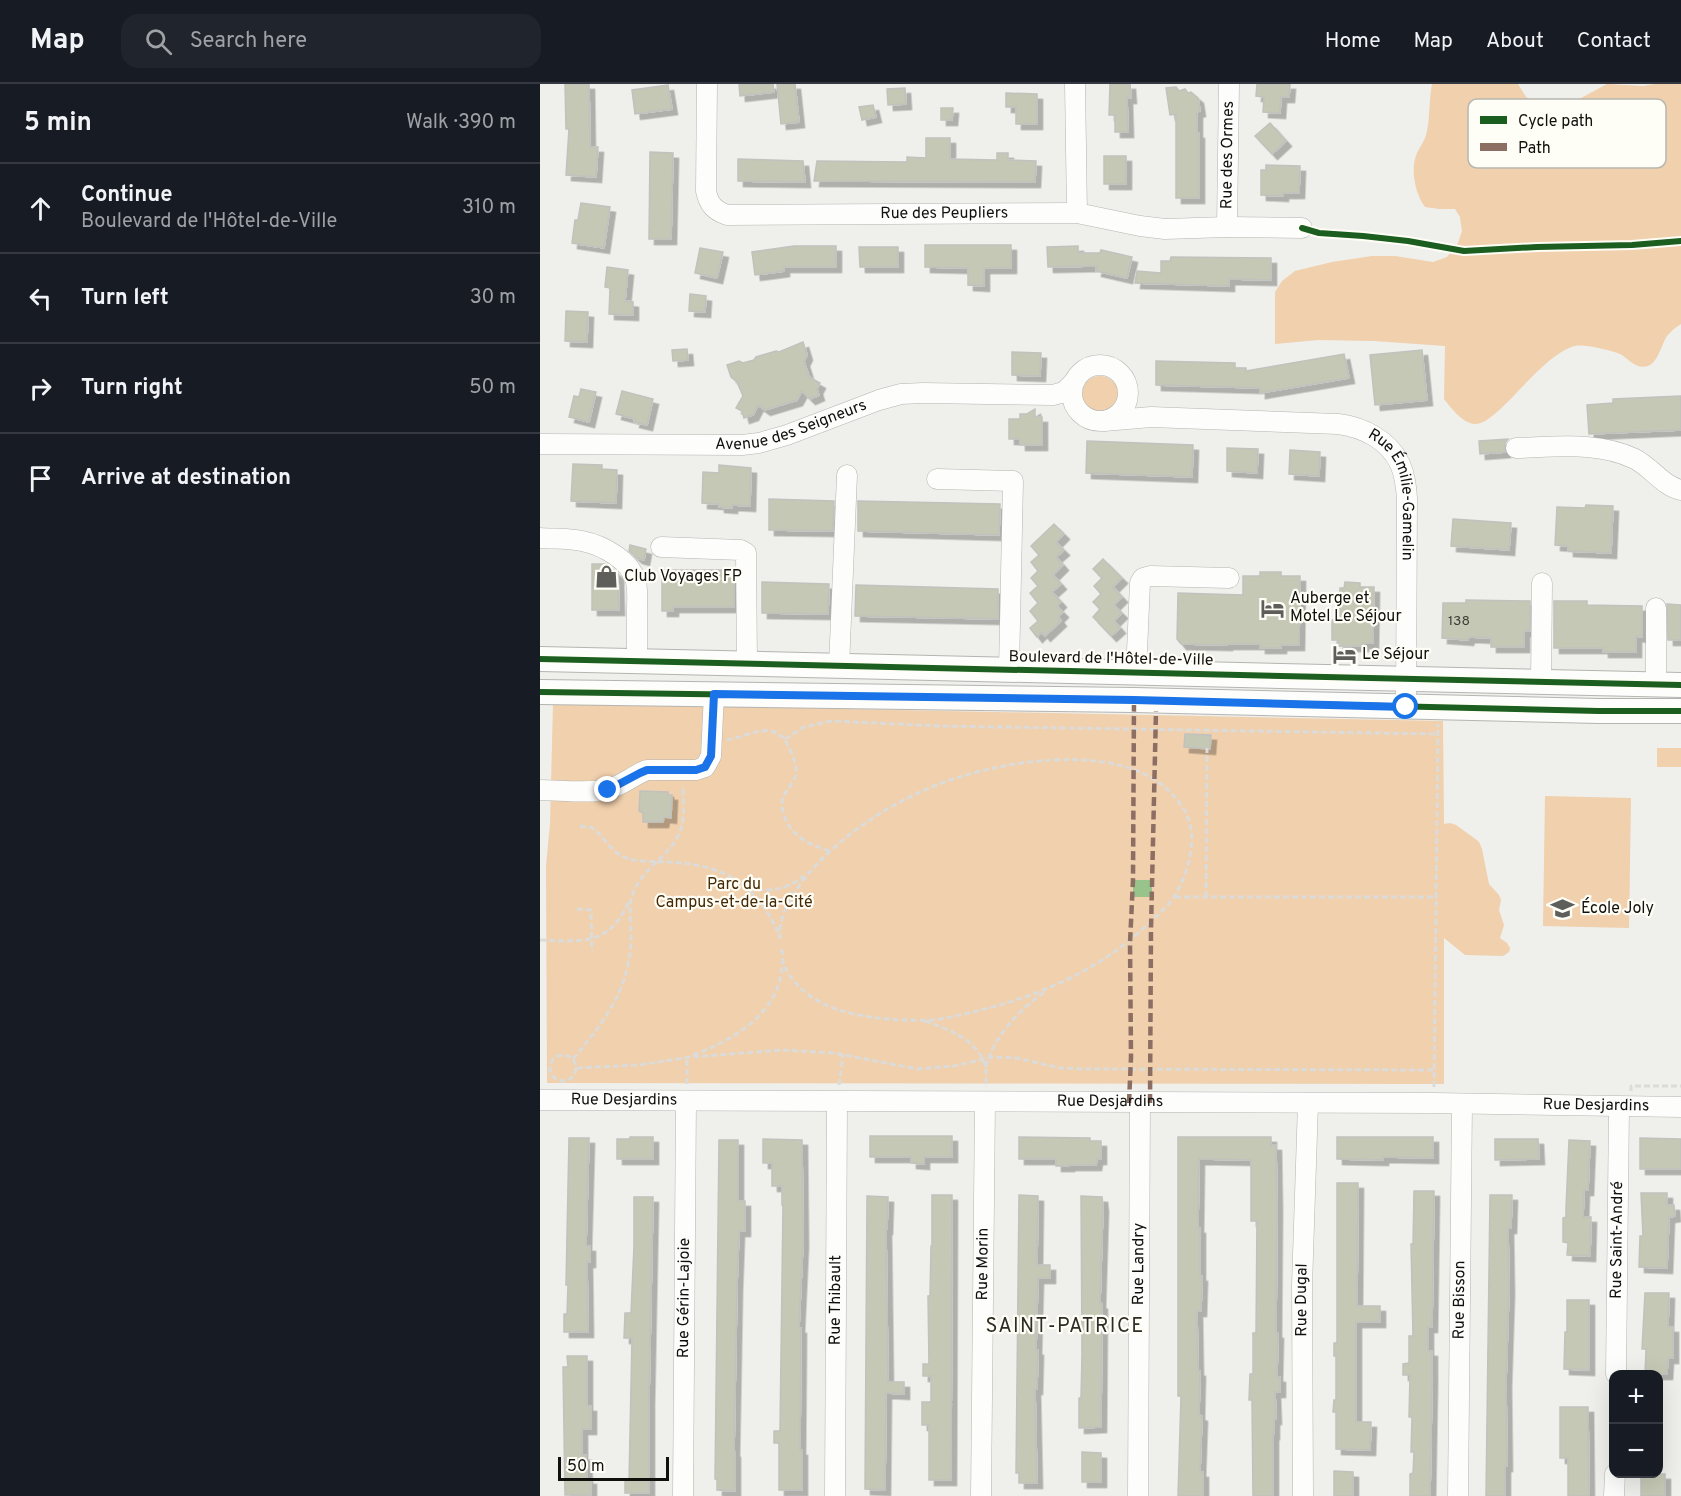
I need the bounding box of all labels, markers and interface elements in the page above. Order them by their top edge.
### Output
search box [121,14,541,68]
text: Map [30,23,85,59]
icon: search [142,25,175,58]
text: Search here [190,28,307,55]
text: Home [1325,28,1381,55]
text: Map [1414,28,1453,55]
text: About [1486,28,1544,55]
text: Contact [1577,28,1651,55]
legend [1468,99,1666,168]
street label: Rue des Ormes [1217,101,1239,209]
text: 5 min [24,107,92,140]
text: Walk · 390 m [406,110,516,136]
text: Cycle path [1518,112,1593,132]
text: Path [1518,139,1551,159]
text: Continue [81,182,172,209]
icon: ahead [24,192,57,225]
text: 310 m [462,195,516,221]
street label: Rue des Peupliers [880,203,1008,224]
text: Boulevard de l'Hôtel-de-Ville [81,209,337,235]
icon: left [24,282,57,315]
text: Turn left [81,285,169,312]
text: 30 m [470,285,516,311]
icon: right [24,372,57,405]
text: Turn right [81,375,183,402]
text: 50 m [469,375,516,401]
street label: Avenue des Seigneurs [715,396,870,455]
street label: Rue Émilie-Gamelin [1364,425,1417,561]
icon: arrive [24,462,57,495]
text: Arrive at destination [81,465,291,492]
shop icon: Club Voyages FP [593,564,619,590]
place label: Club Voyages FP [624,567,742,587]
place label: Auberge et Motel Le Séjour [1290,589,1402,627]
hotel icon: Auberge et Motel Le Séjour [1259,595,1285,621]
house number: 138 [1448,613,1470,630]
hotel icon: Le Séjour [1331,642,1357,668]
place label: Le Séjour [1362,645,1430,665]
street label: Boulevard de l'Hôtel-de-Ville [1008,647,1214,671]
route start [1392,693,1418,719]
route end [594,776,620,802]
park label: Parc du Campus-et-de-la-Cité [655,875,813,913]
school or university icon: École Joly [1550,896,1576,922]
place label: École Joly [1581,897,1654,919]
street label: Rue Desjardins [571,1090,677,1110]
street label: Rue Desjardins [1057,1092,1163,1112]
street label: Rue Desjardins [1543,1095,1649,1116]
street label: Rue Saint-André [1607,1181,1628,1299]
street label: Rue Landry [1129,1223,1149,1305]
street label: Rue Morin [973,1228,994,1300]
street label: Rue Gérin-Lajoie [674,1238,695,1358]
street label: Rue Thibault [826,1255,846,1345]
street label: Rue Bisson [1450,1260,1470,1340]
street label: Rue Dugal [1292,1263,1313,1337]
district label: SAINT-PATRICE [985,1314,1145,1340]
map controls [1609,1370,1663,1478]
button: + [1609,1370,1663,1424]
button: − [1609,1424,1663,1478]
scale bar [558,1454,669,1482]
text: 50 m [567,1457,605,1477]

